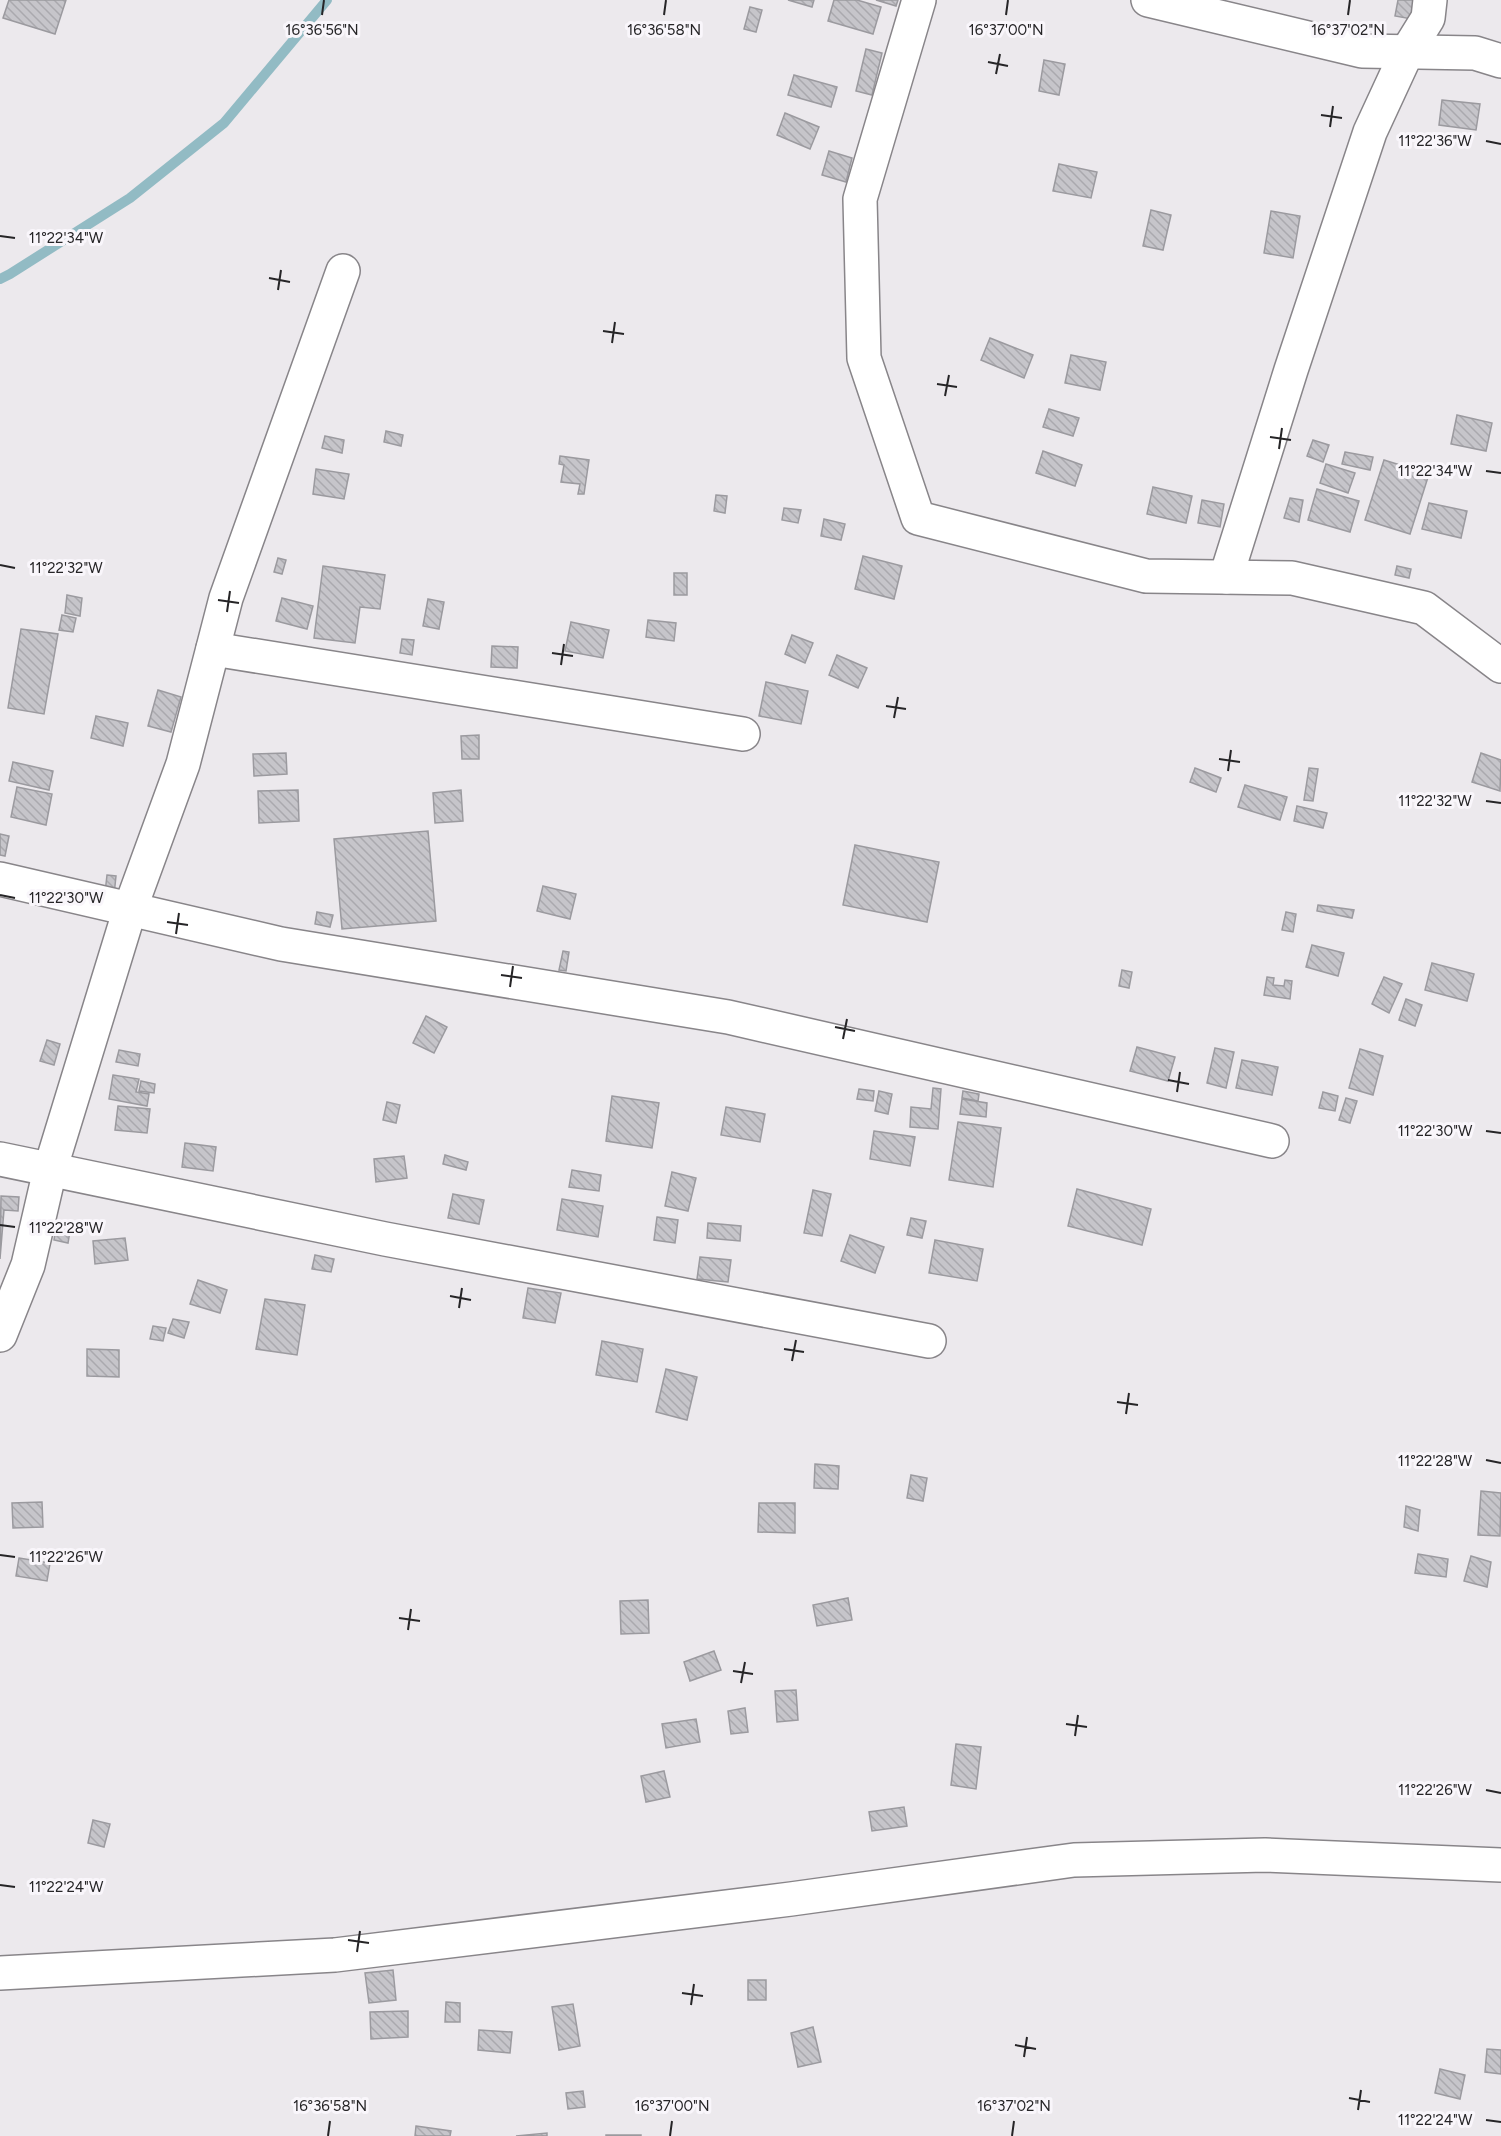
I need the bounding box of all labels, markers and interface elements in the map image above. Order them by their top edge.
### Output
text: 16°36'56"N [285,21,359,39]
text: 16°36'58"N [627,21,701,39]
text: 16°37'00"N [968,21,1044,39]
text: 16°37'02"N [1311,21,1385,39]
text: 11°22'36"W [1398,132,1472,150]
text: 11°22'34"W [29,229,104,247]
text: 11°22'34"W [1398,462,1473,480]
text: 11°22'32"W [29,559,103,577]
text: 11°22'32"W [1398,792,1472,810]
text: 11°22'30"W [29,889,104,907]
text: 11°22'30"W [1398,1122,1473,1140]
text: 11°22'28"W [29,1219,104,1237]
text: 11°22'28"W [1398,1452,1473,1470]
text: 11°22'26"W [29,1548,103,1566]
text: 11°22'26"W [1398,1781,1472,1799]
text: 11°22'24"W [29,1878,104,1896]
text: 16°36'58"N [293,2097,367,2115]
text: 16°37'00"N [634,2097,710,2115]
text: 16°37'02"N [977,2097,1051,2115]
text: 11°22'24"W [1398,2111,1473,2129]

